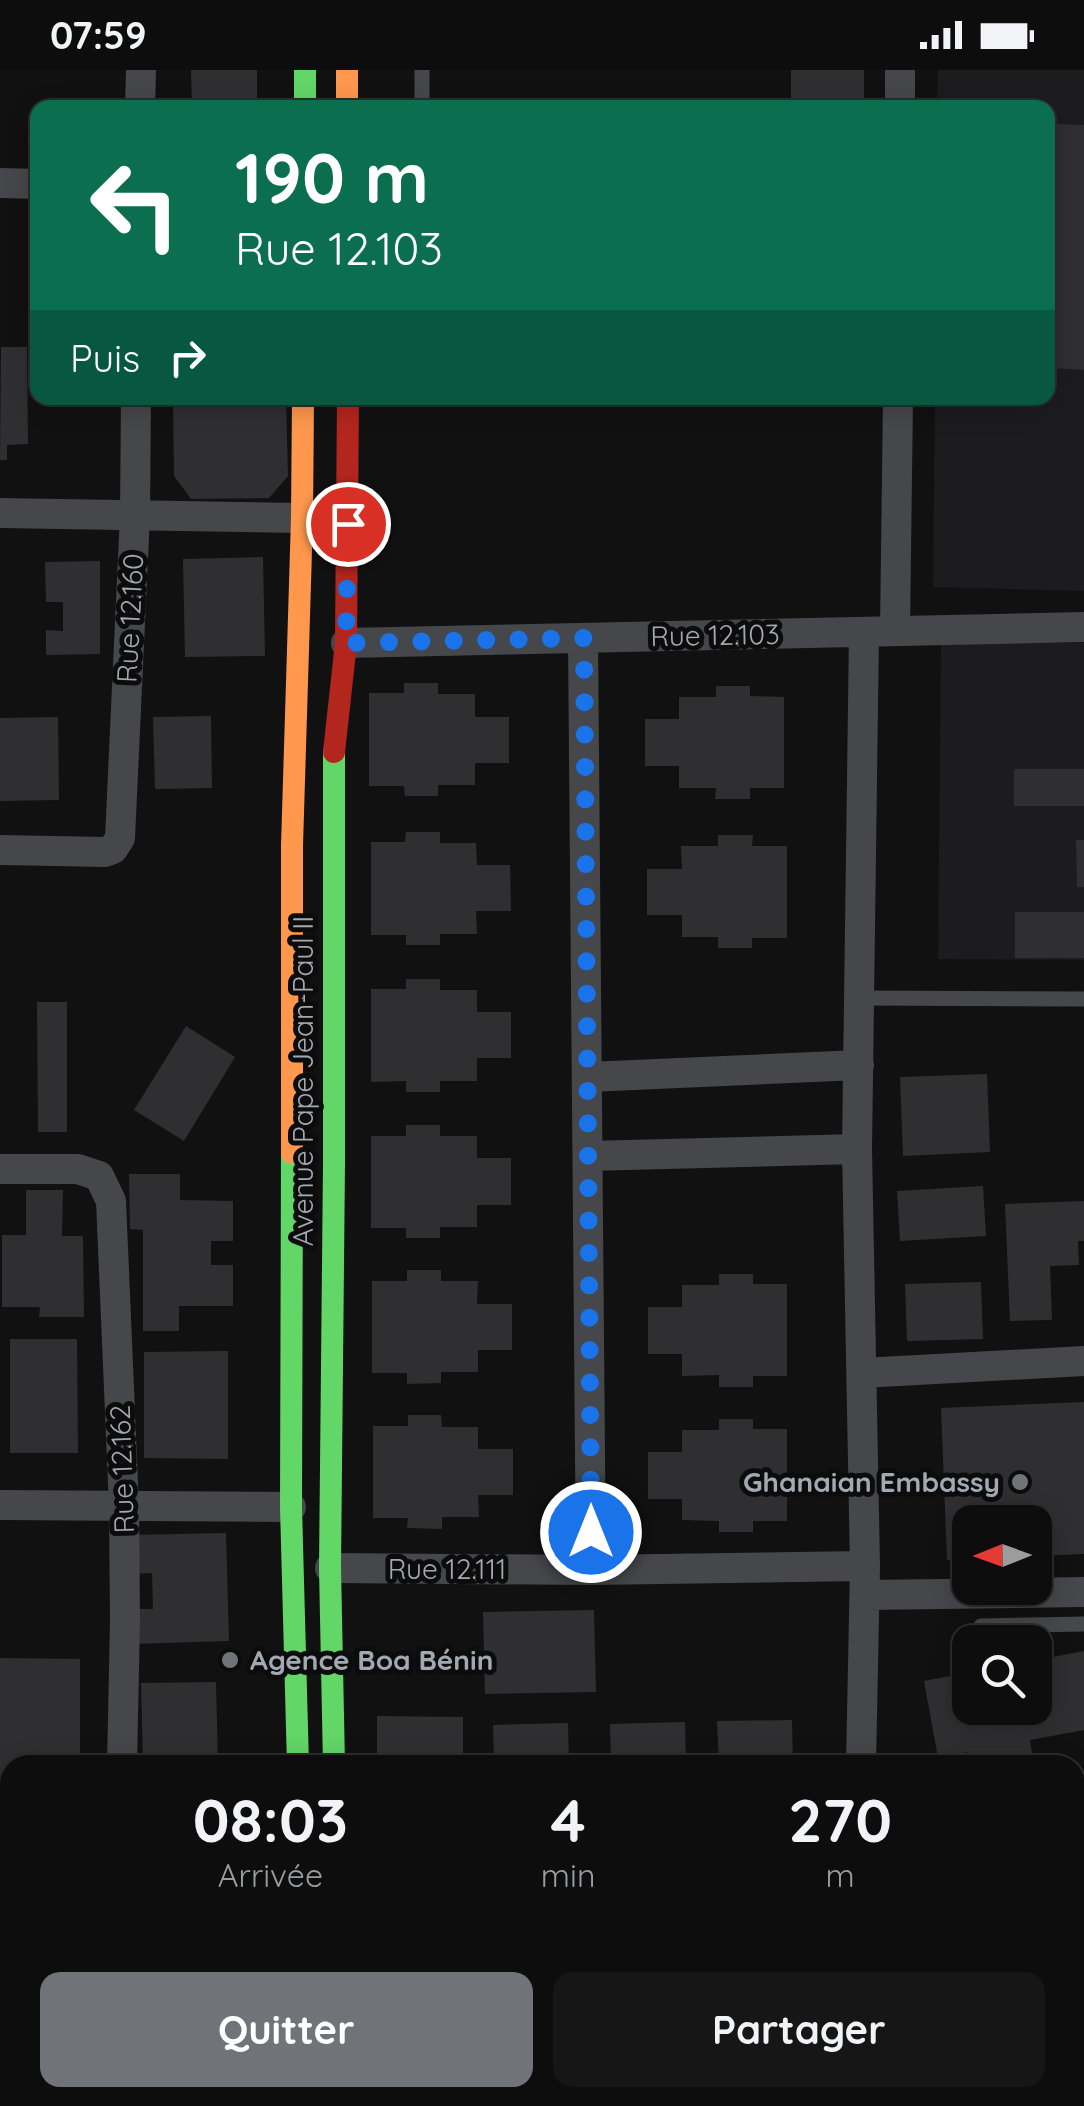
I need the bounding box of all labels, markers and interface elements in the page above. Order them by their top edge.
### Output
text: 07:59 [50,11,147,59]
text: 190 m [235,133,429,221]
icon: left [70,140,200,270]
text: Rue 12.103 [235,220,443,276]
icon: right [160,330,215,385]
text: Puis [70,334,140,382]
pin [306,482,391,567]
icon: arrive [321,497,376,552]
street label: Rue 12.160 [109,552,150,684]
street label: Rue 12.103 [650,616,780,653]
street label: Avenue Pape Jean-Paul II [285,916,320,1246]
street label: Rue 12.162 [102,1404,141,1534]
place label: Ghanaian Embassy [743,1464,1000,1499]
marker: Ghanaian Embassy [1009,1471,1031,1493]
position arrow [539,1480,643,1584]
north arrow [952,1505,1052,1605]
map controls [952,1505,1052,1725]
street label: Rue 12.111 [388,1551,506,1586]
button: search [952,1625,1052,1725]
place label: Agence Boa Bénin [250,1642,493,1677]
marker: Agence Boa Bénin [219,1649,241,1671]
text: 08:03 [193,1782,348,1857]
text: 4 [550,1782,586,1857]
text: 270 [788,1782,892,1857]
text: Arrivée [218,1855,323,1895]
text: min [541,1855,595,1895]
text: m [826,1855,855,1895]
button: Quitter [40,1972,533,2087]
button: Partager [553,1972,1045,2087]

